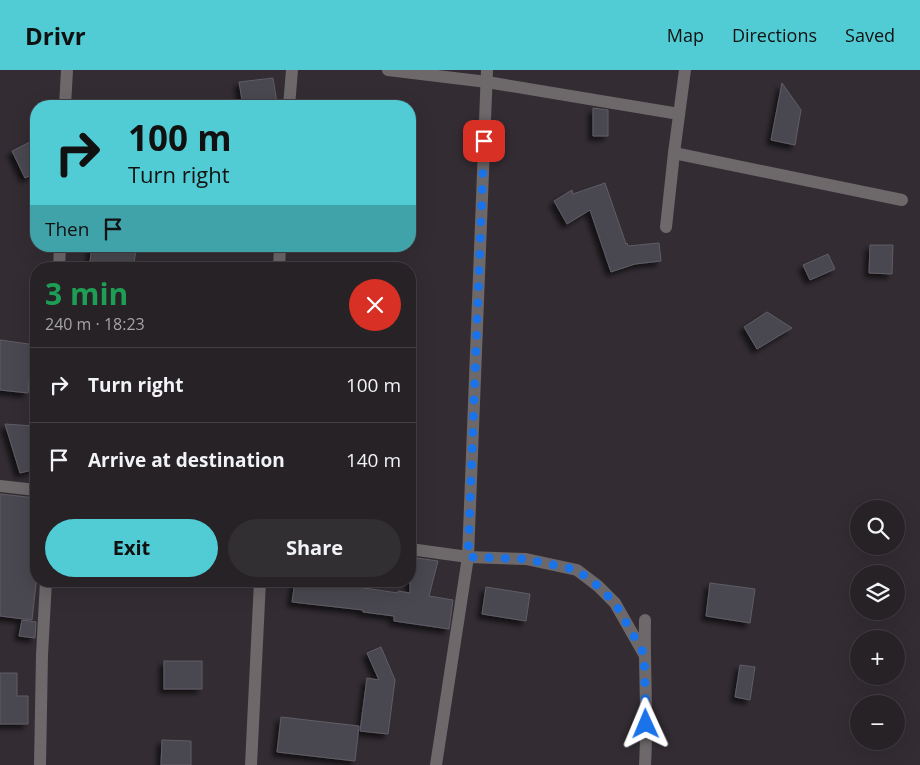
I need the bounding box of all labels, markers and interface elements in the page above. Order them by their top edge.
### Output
text: Drivr [25,19,86,52]
text: Map [667,23,704,47]
text: Directions [732,23,817,47]
text: Saved [845,23,895,47]
text: 100 m [128,114,232,161]
icon: right [45,120,110,185]
pin [463,120,505,162]
icon: arrive [470,127,498,155]
text: Turn right [128,159,230,189]
icon: arrive [99,215,127,243]
text: Then [45,216,89,242]
text: 3 min [45,273,128,314]
button: close [349,279,401,331]
text: 240 m · 18:23 [45,313,145,335]
icon: right [45,371,73,399]
text: Turn right [88,372,183,398]
text: 100 m [346,372,401,398]
icon: arrive [45,446,73,474]
text: Arrive at destination [88,447,285,473]
text: 140 m [346,447,401,473]
map controls [850,500,905,750]
button: search [850,500,905,555]
button: Exit [45,519,218,577]
button: Share [228,519,401,577]
button: layers [850,565,905,620]
button: + [850,630,905,685]
button: − [850,695,905,750]
position arrow [619,697,671,749]

